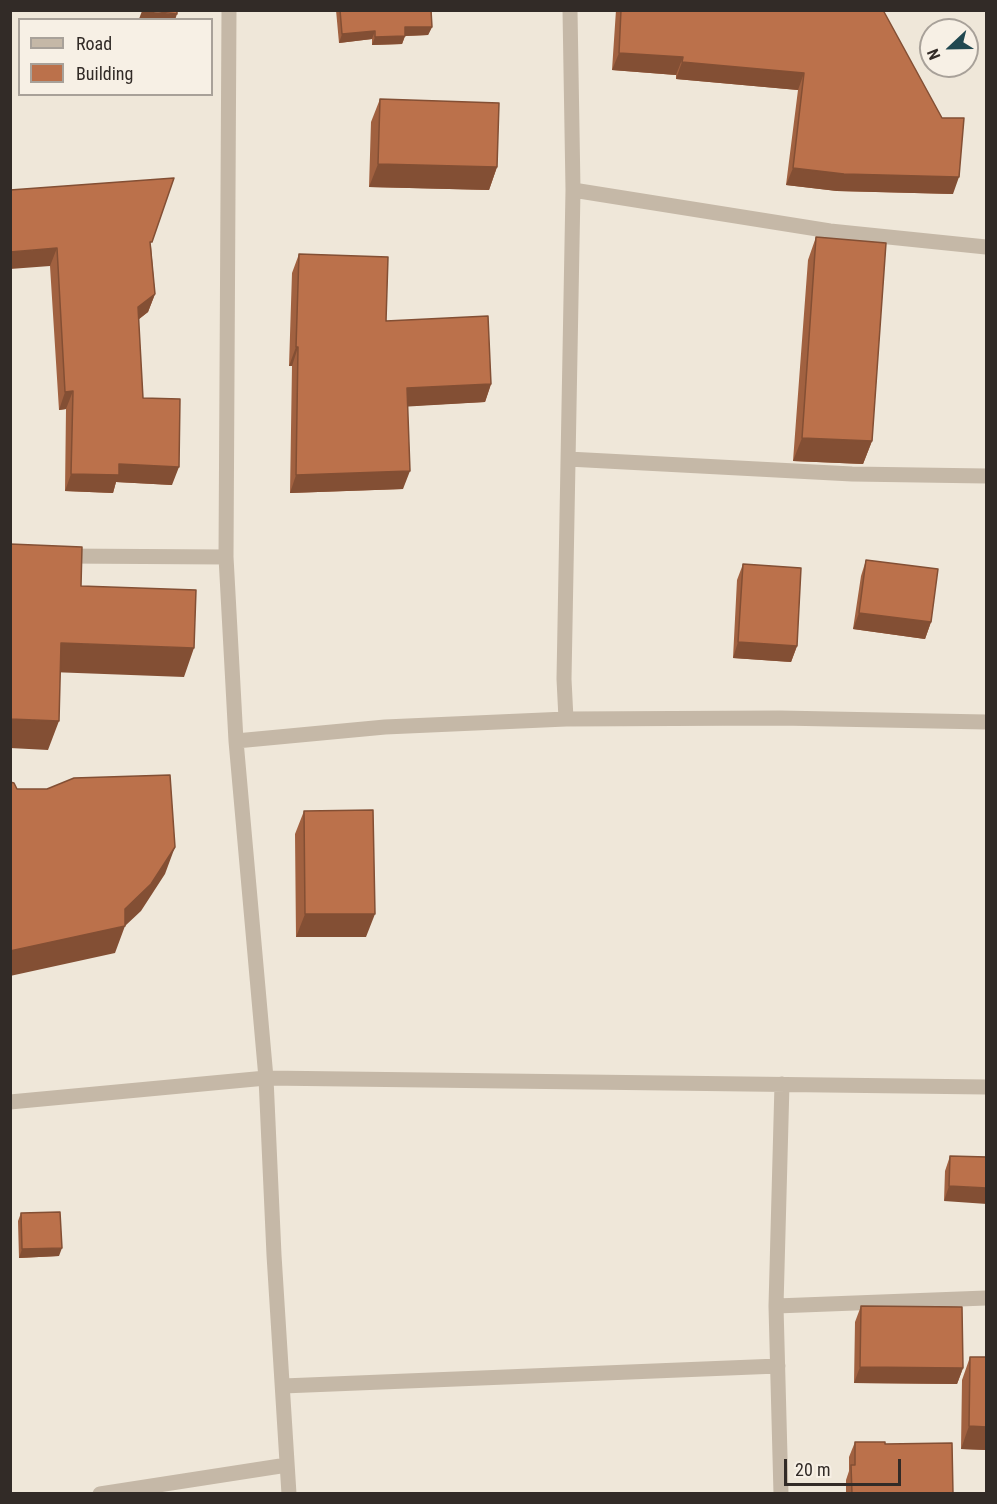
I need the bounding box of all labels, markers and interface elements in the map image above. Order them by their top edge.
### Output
legend [18,18,213,96]
north arrow [919,18,979,78]
text: Road [76,33,112,54]
text: N [923,46,944,62]
text: Building [76,63,133,84]
scale bar [787,1447,904,1485]
text: 20 m [795,1459,830,1480]

